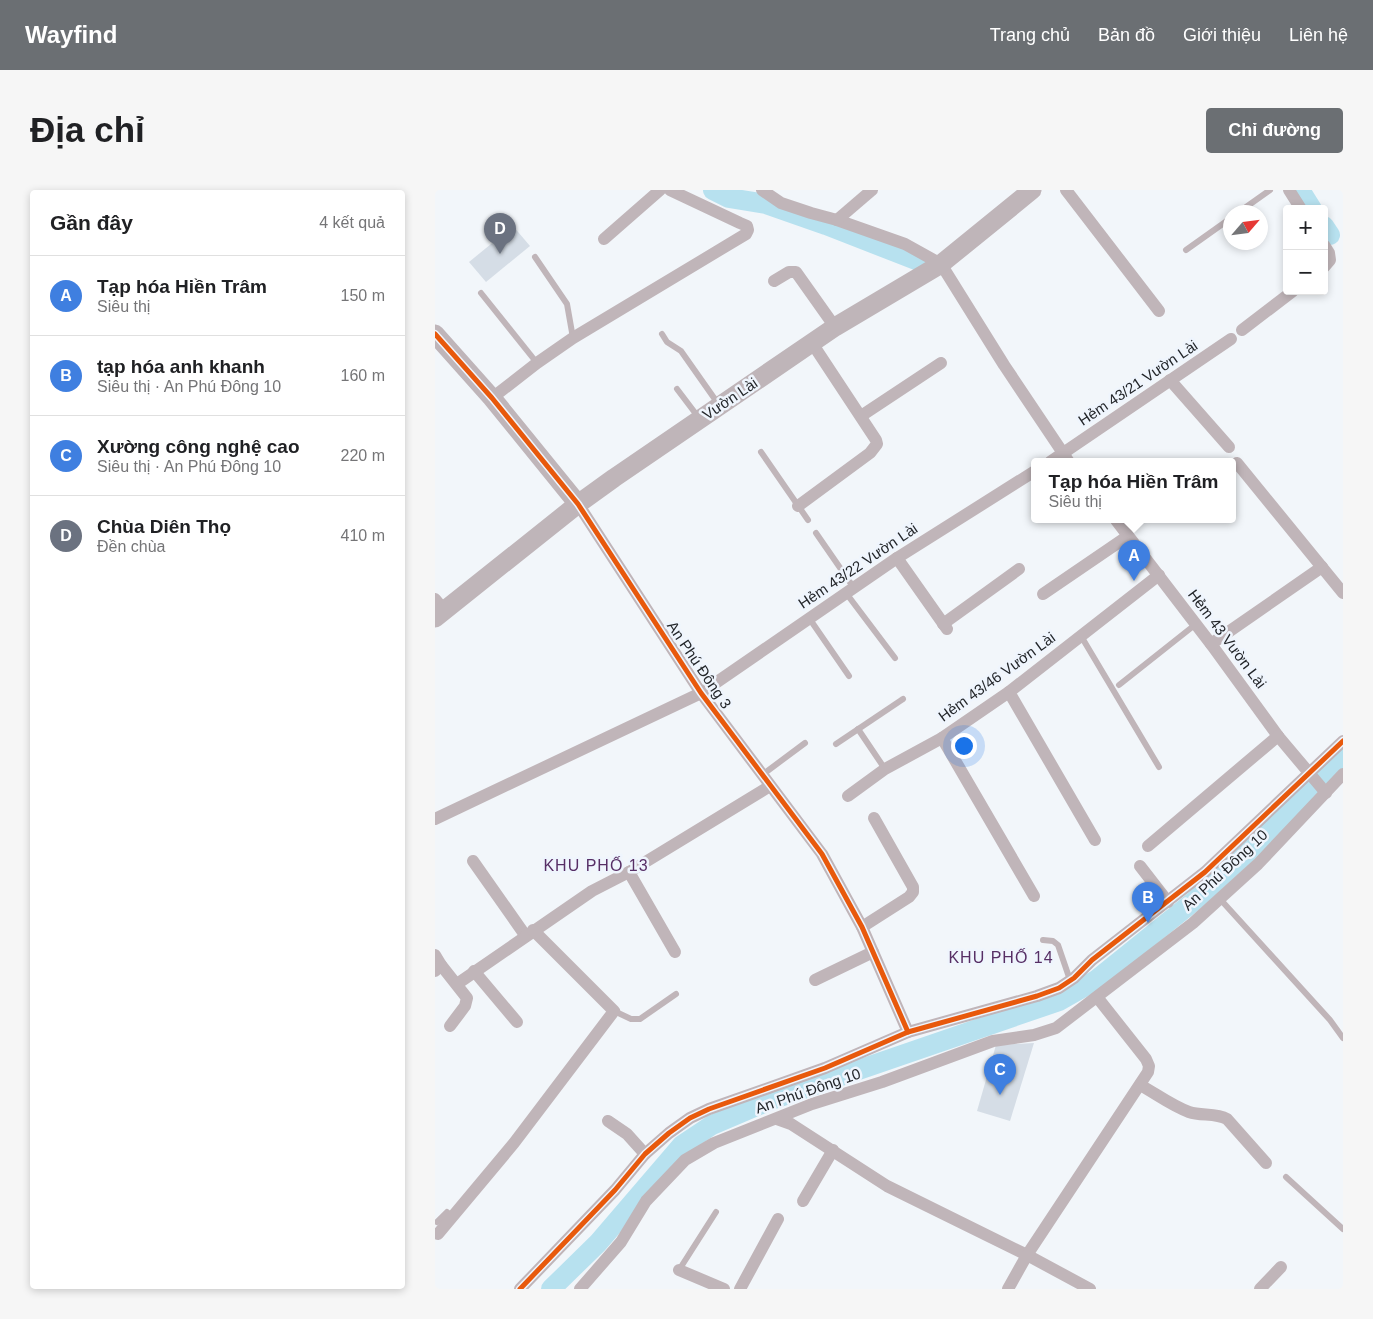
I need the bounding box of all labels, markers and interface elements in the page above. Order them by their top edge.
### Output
text: Wayfind [25,21,117,48]
text: Trang chủ [990,25,1070,45]
text: Bản đồ [1098,25,1155,45]
text: Giới thiệu [1183,25,1261,45]
text: Liên hệ [1289,25,1348,45]
button: Chỉ đường [1206,108,1343,153]
text: Địa chỉ [30,110,145,149]
north arrow [1223,205,1268,250]
map controls [1283,205,1328,295]
button: + [1283,205,1328,250]
text: Gần đây [50,211,133,234]
pin: D [484,213,516,254]
text: 4 kết quả [319,214,385,231]
button: − [1283,250,1328,295]
text: Tạp hóa Hiền Trâm [97,276,267,297]
text: A [60,287,72,304]
text: 150 m [341,287,385,304]
text: Siêu thị [97,298,150,315]
street label: Hẻm 43/21 Vườn Lài [1075,336,1200,429]
text: tạp hóa anh khanh [97,356,265,377]
text: B [60,367,72,384]
text: 160 m [341,367,385,384]
street label: Vườn Lài [699,374,760,423]
text: Siêu thị · An Phú Đông 10 [97,378,281,395]
text: Xường công nghệ cao [97,436,300,457]
text: C [60,447,72,464]
text: 220 m [341,447,385,464]
text: Siêu thị · An Phú Đông 10 [97,458,281,475]
popup [1031,458,1236,523]
text: Tạp hóa Hiền Trâm [1049,471,1218,492]
text: Siêu thị [1049,493,1102,510]
text: Chùa Diên Thọ [97,516,231,537]
street label: Hẻm 43/22 Vườn Lài [795,519,920,612]
text: D [60,527,72,544]
text: 410 m [341,527,385,544]
text: Đền chùa [97,538,166,555]
pin: A [1118,540,1150,581]
street label: Hẻm 43 Vườn Lài [1185,586,1270,691]
street label: An Phú Đông 3 [664,618,735,712]
street label: Hẻm 43/46 Vườn Lài [935,629,1058,725]
your location [951,733,977,759]
street label: An Phú Đông 10 [1179,826,1271,913]
district label: KHU PHỐ 13 [543,855,649,874]
pin: B [1132,882,1164,923]
district label: KHU PHỐ 14 [948,947,1054,966]
pin: C [984,1054,1016,1095]
street label: An Phú Đông 10 [753,1065,863,1116]

